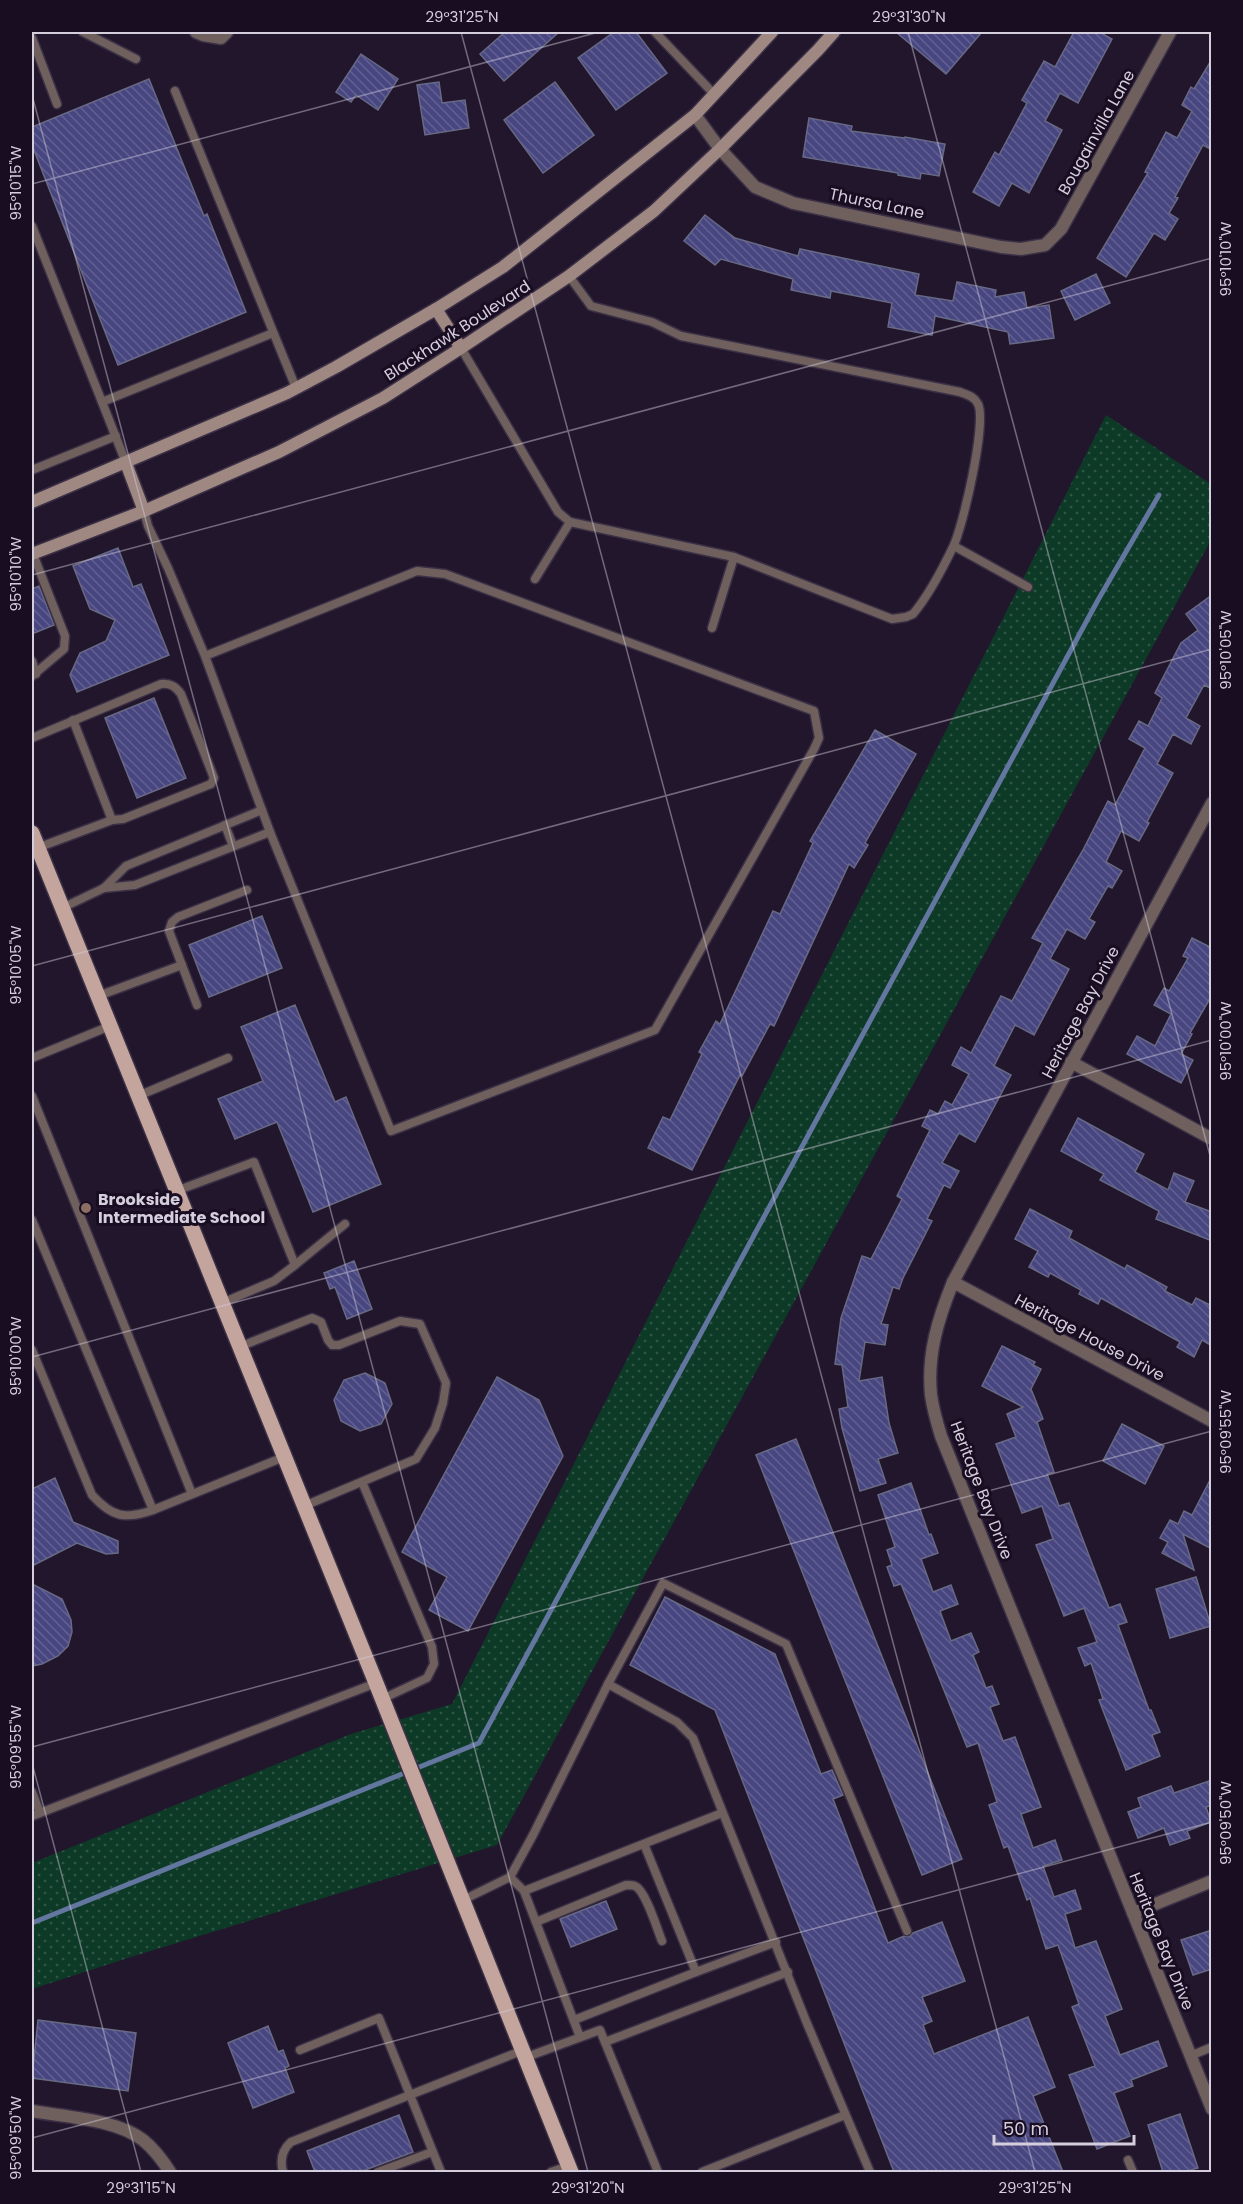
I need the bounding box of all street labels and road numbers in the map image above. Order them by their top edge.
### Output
street label: Bougainvilla Lane [1052,65,1140,199]
street label: Thursa Lane [827,182,927,225]
street label: Blackhawk Boulevard [380,275,535,386]
street label: Heritage Bay Drive [1036,942,1125,1082]
street label: Heritage House Drive [1011,1288,1169,1387]
street label: Heritage Bay Drive [945,1418,1019,1563]
street label: Heritage Bay Drive [1123,1869,1200,2014]

